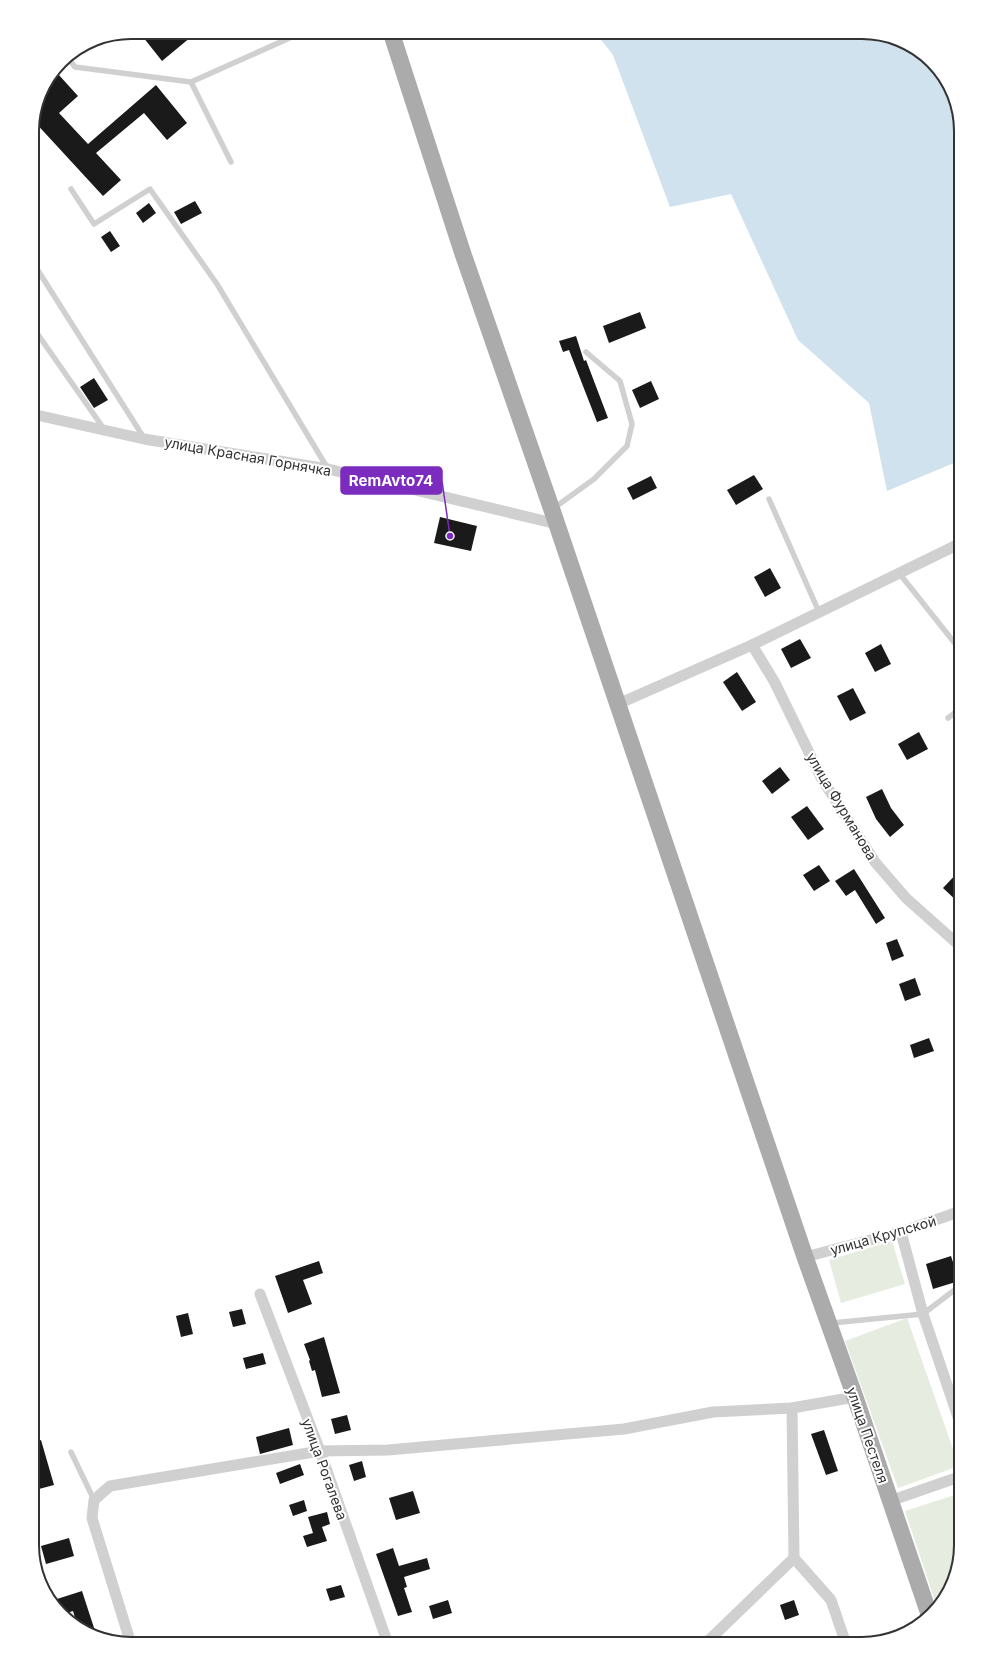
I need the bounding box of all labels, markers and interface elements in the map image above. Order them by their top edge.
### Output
street label: улица Красная Горнячка [163,433,333,479]
callout: RemAvto74 [341,467,442,494]
text: RemAvto74 [349,471,433,490]
street label: улица Фурманова [803,749,881,863]
street label: улица Крупской [828,1212,938,1258]
street label: улица Пестеля [844,1385,892,1485]
street label: улица Рогалева [299,1416,351,1522]

